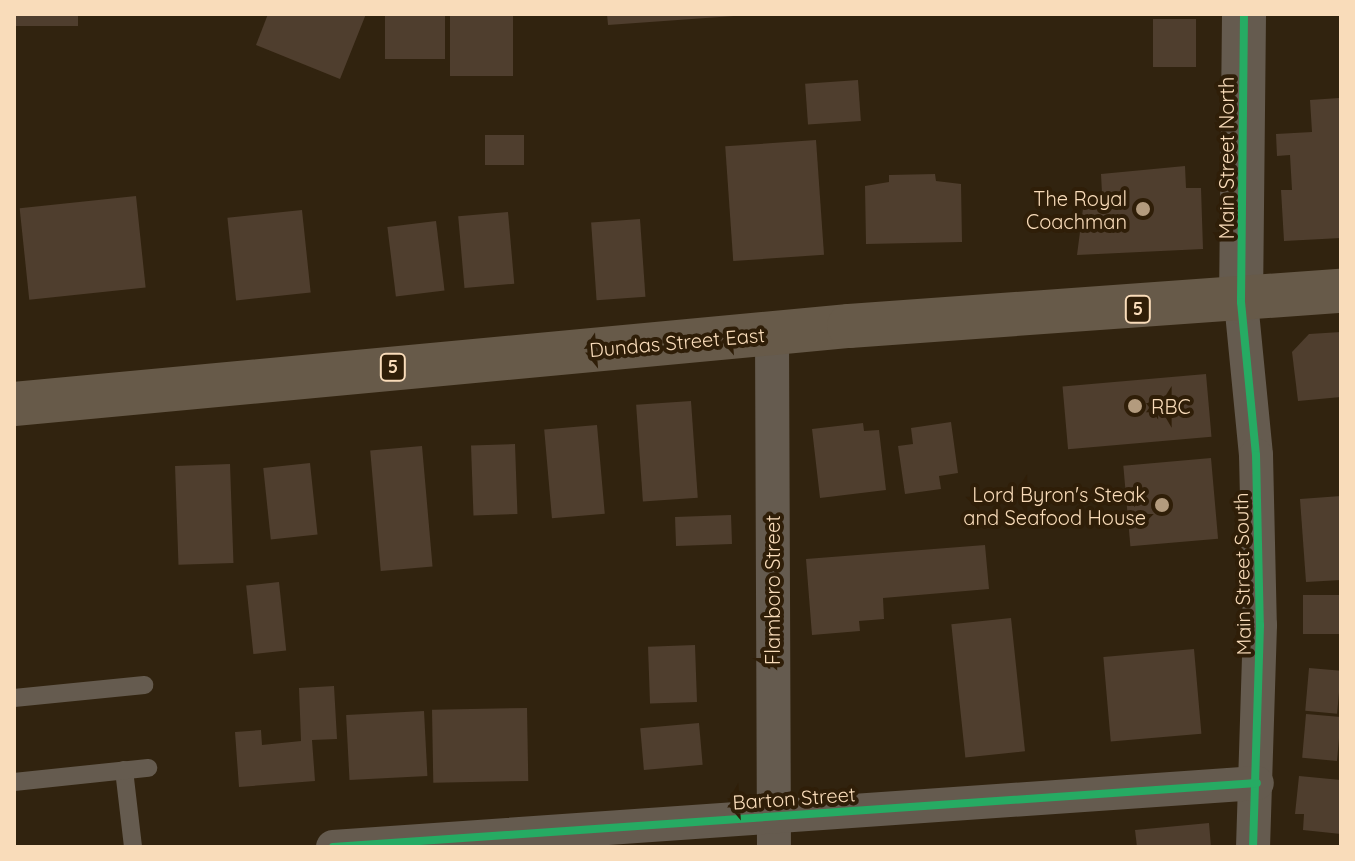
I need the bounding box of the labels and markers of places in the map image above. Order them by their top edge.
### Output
place label: The Royal Coachman [1026,186,1127,233]
marker: The Royal Coachman [1134,200,1152,218]
place label: RBC [1151,394,1190,418]
marker: RBC [1126,397,1144,415]
place label: Lord Byron's Steak and Seafood House [963,482,1146,529]
marker: Lord Byron's Steak and Seafood House [1153,496,1171,514]

